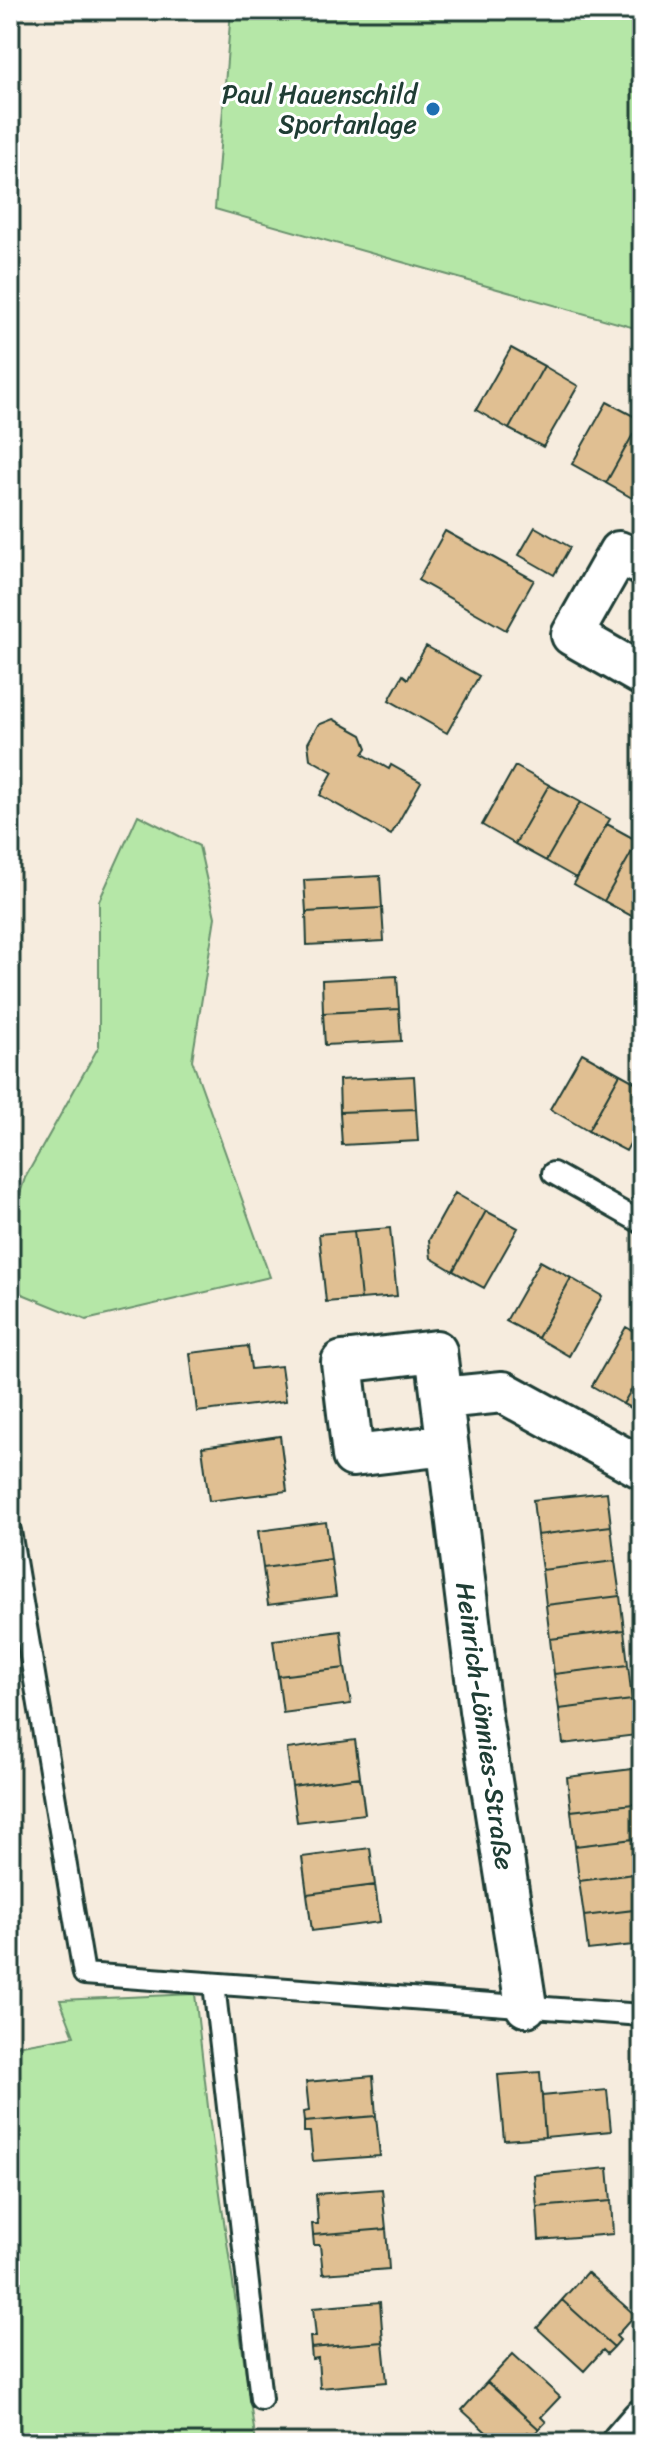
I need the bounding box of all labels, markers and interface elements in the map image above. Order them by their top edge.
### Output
place label: Paul Hauenschild Sportanlage [222,71,419,147]
marker: Paul Hauenschild Sportanlage [424,100,442,118]
street label: Heinrich-Lönnies-Straße [442,1579,528,1873]

